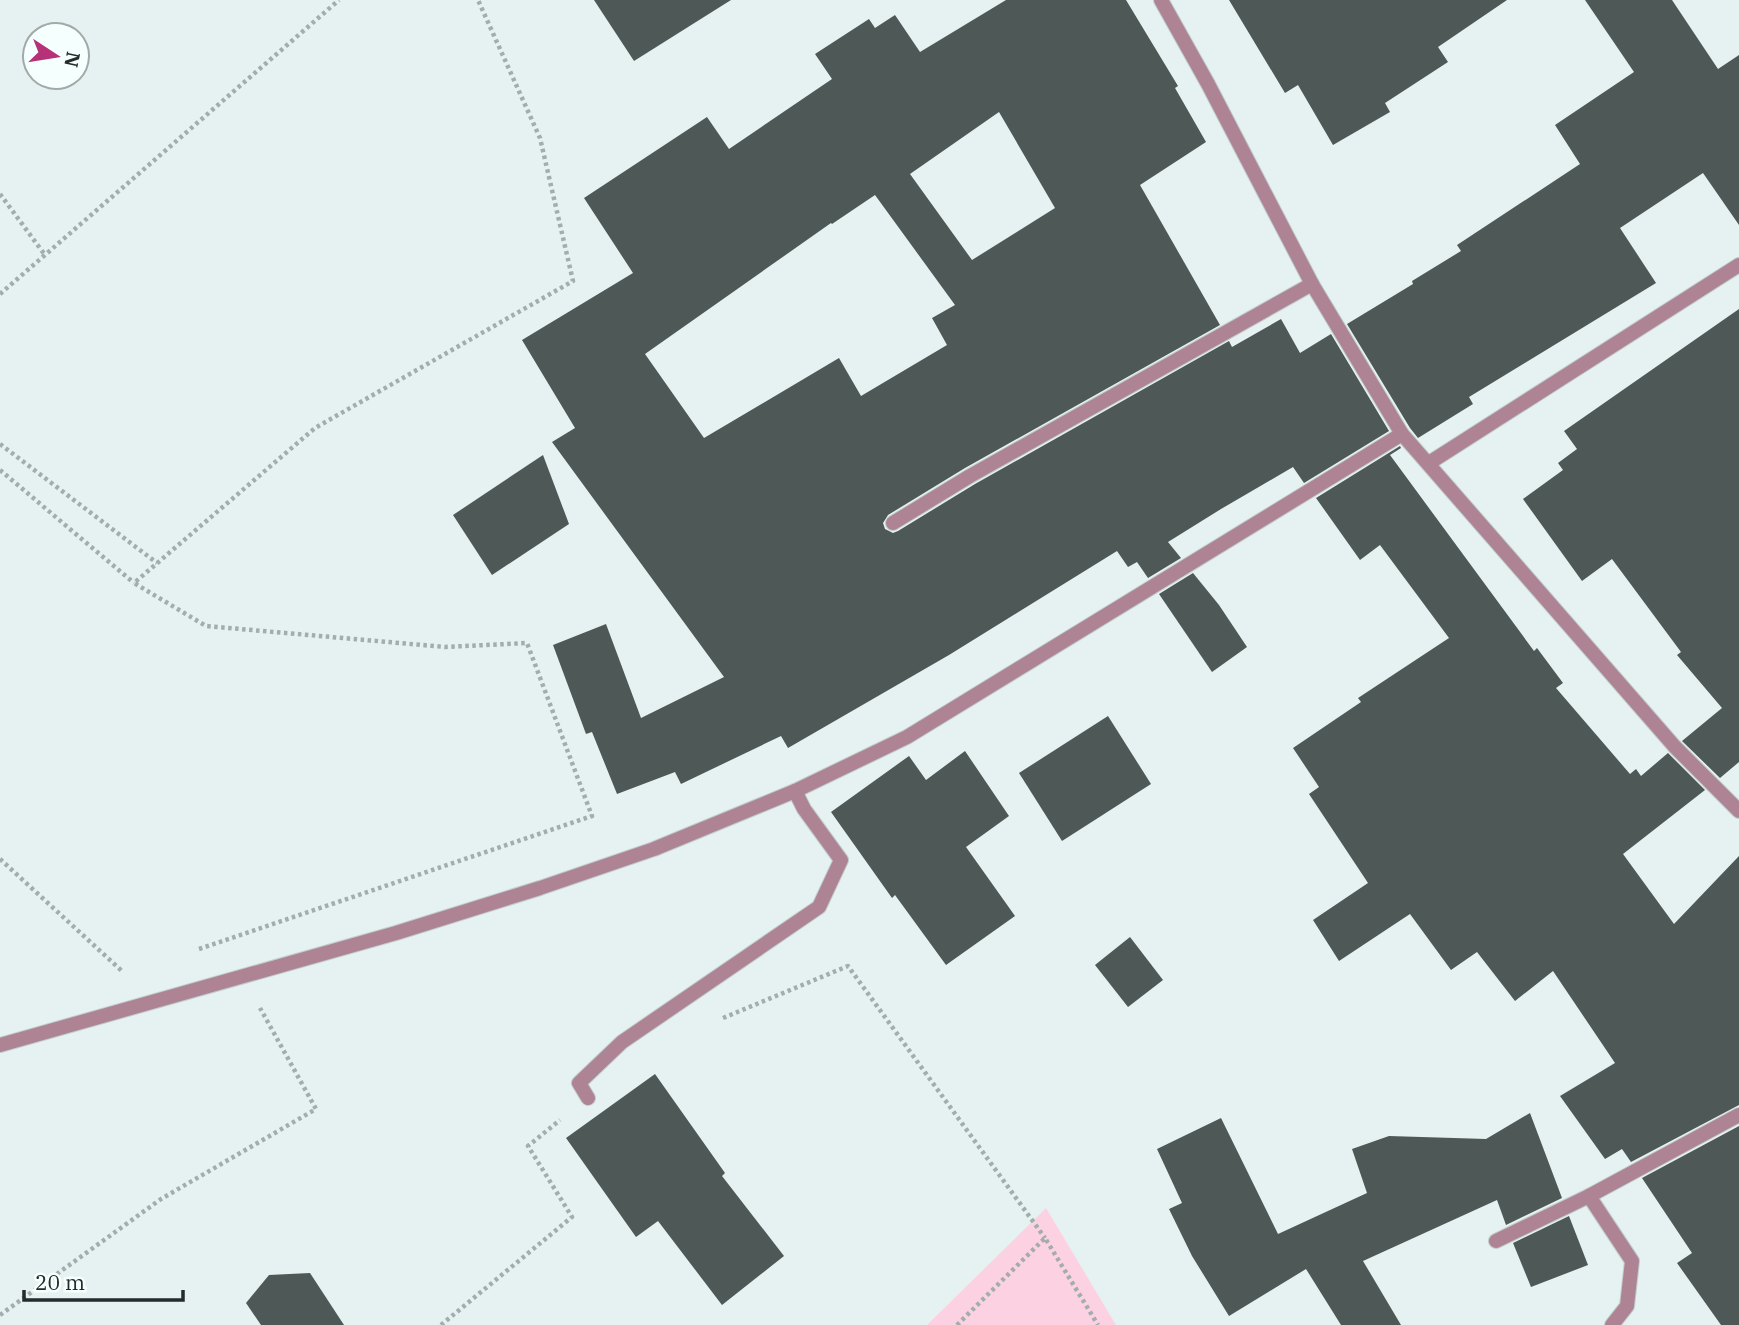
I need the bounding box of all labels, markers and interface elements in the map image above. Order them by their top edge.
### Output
north arrow [21,21,91,91]
text: N [59,50,86,69]
scale bar [24,1258,184,1302]
text: 20 m [35,1268,85,1296]

